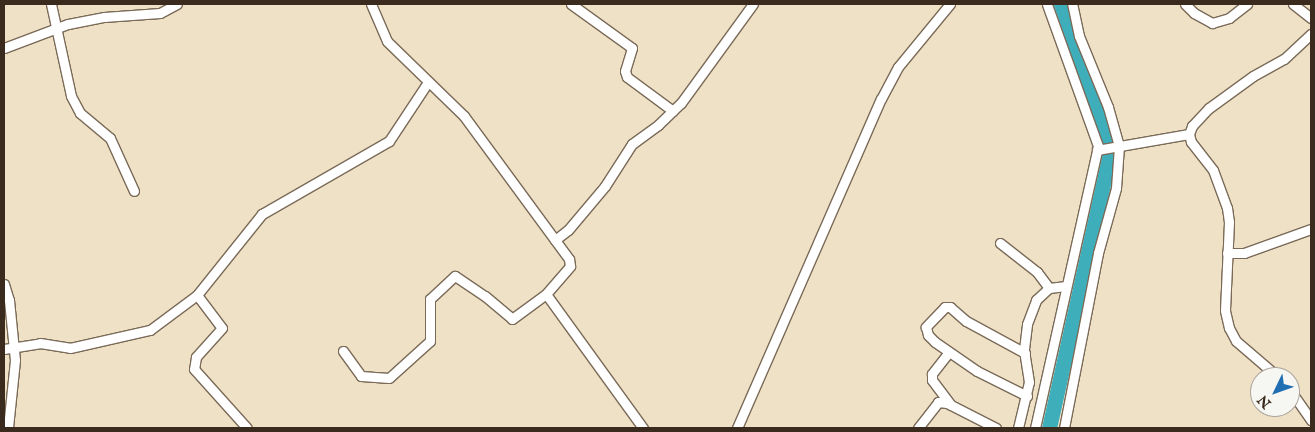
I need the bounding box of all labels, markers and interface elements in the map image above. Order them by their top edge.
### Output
north arrow [1250,367,1300,417]
text: N [1254,391,1275,412]

